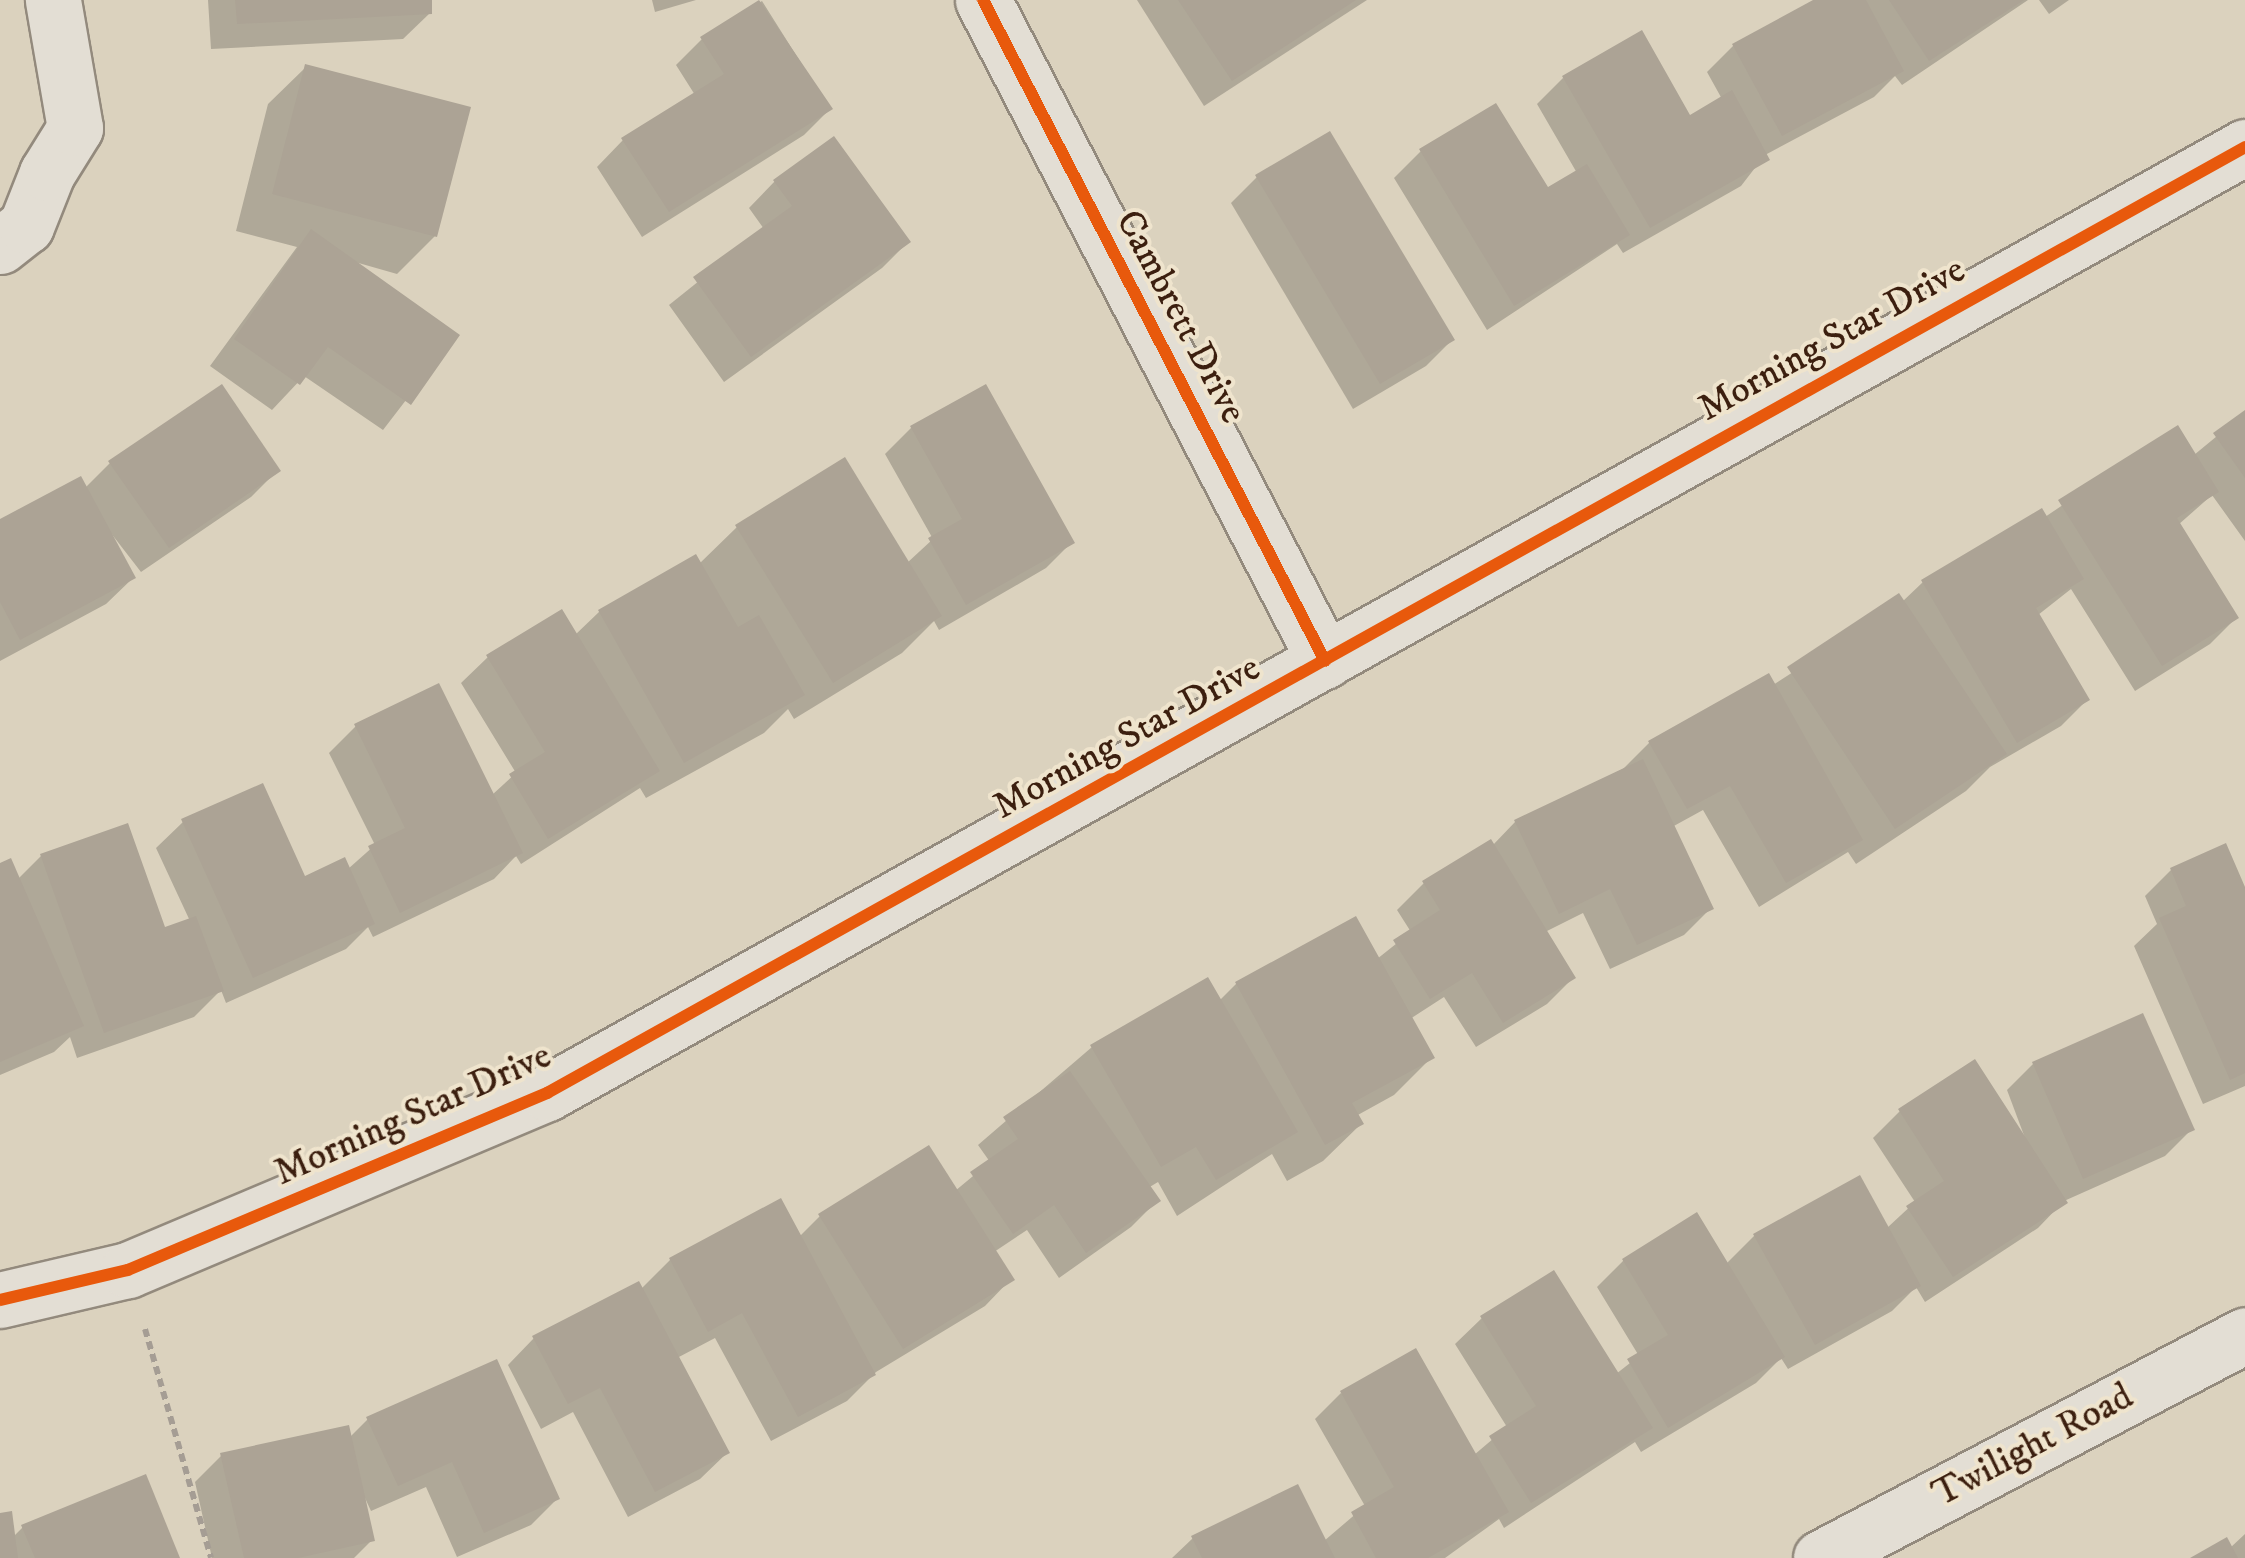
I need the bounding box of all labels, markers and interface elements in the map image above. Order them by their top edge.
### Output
street label: Cambrett Drive [1105,203,1255,431]
street label: Morning Star Drive [1691,248,1973,432]
street label: Morning Star Drive [986,646,1268,830]
street label: Morning Star Drive [268,1034,558,1196]
street label: Twilight Road [1925,1374,2141,1518]

